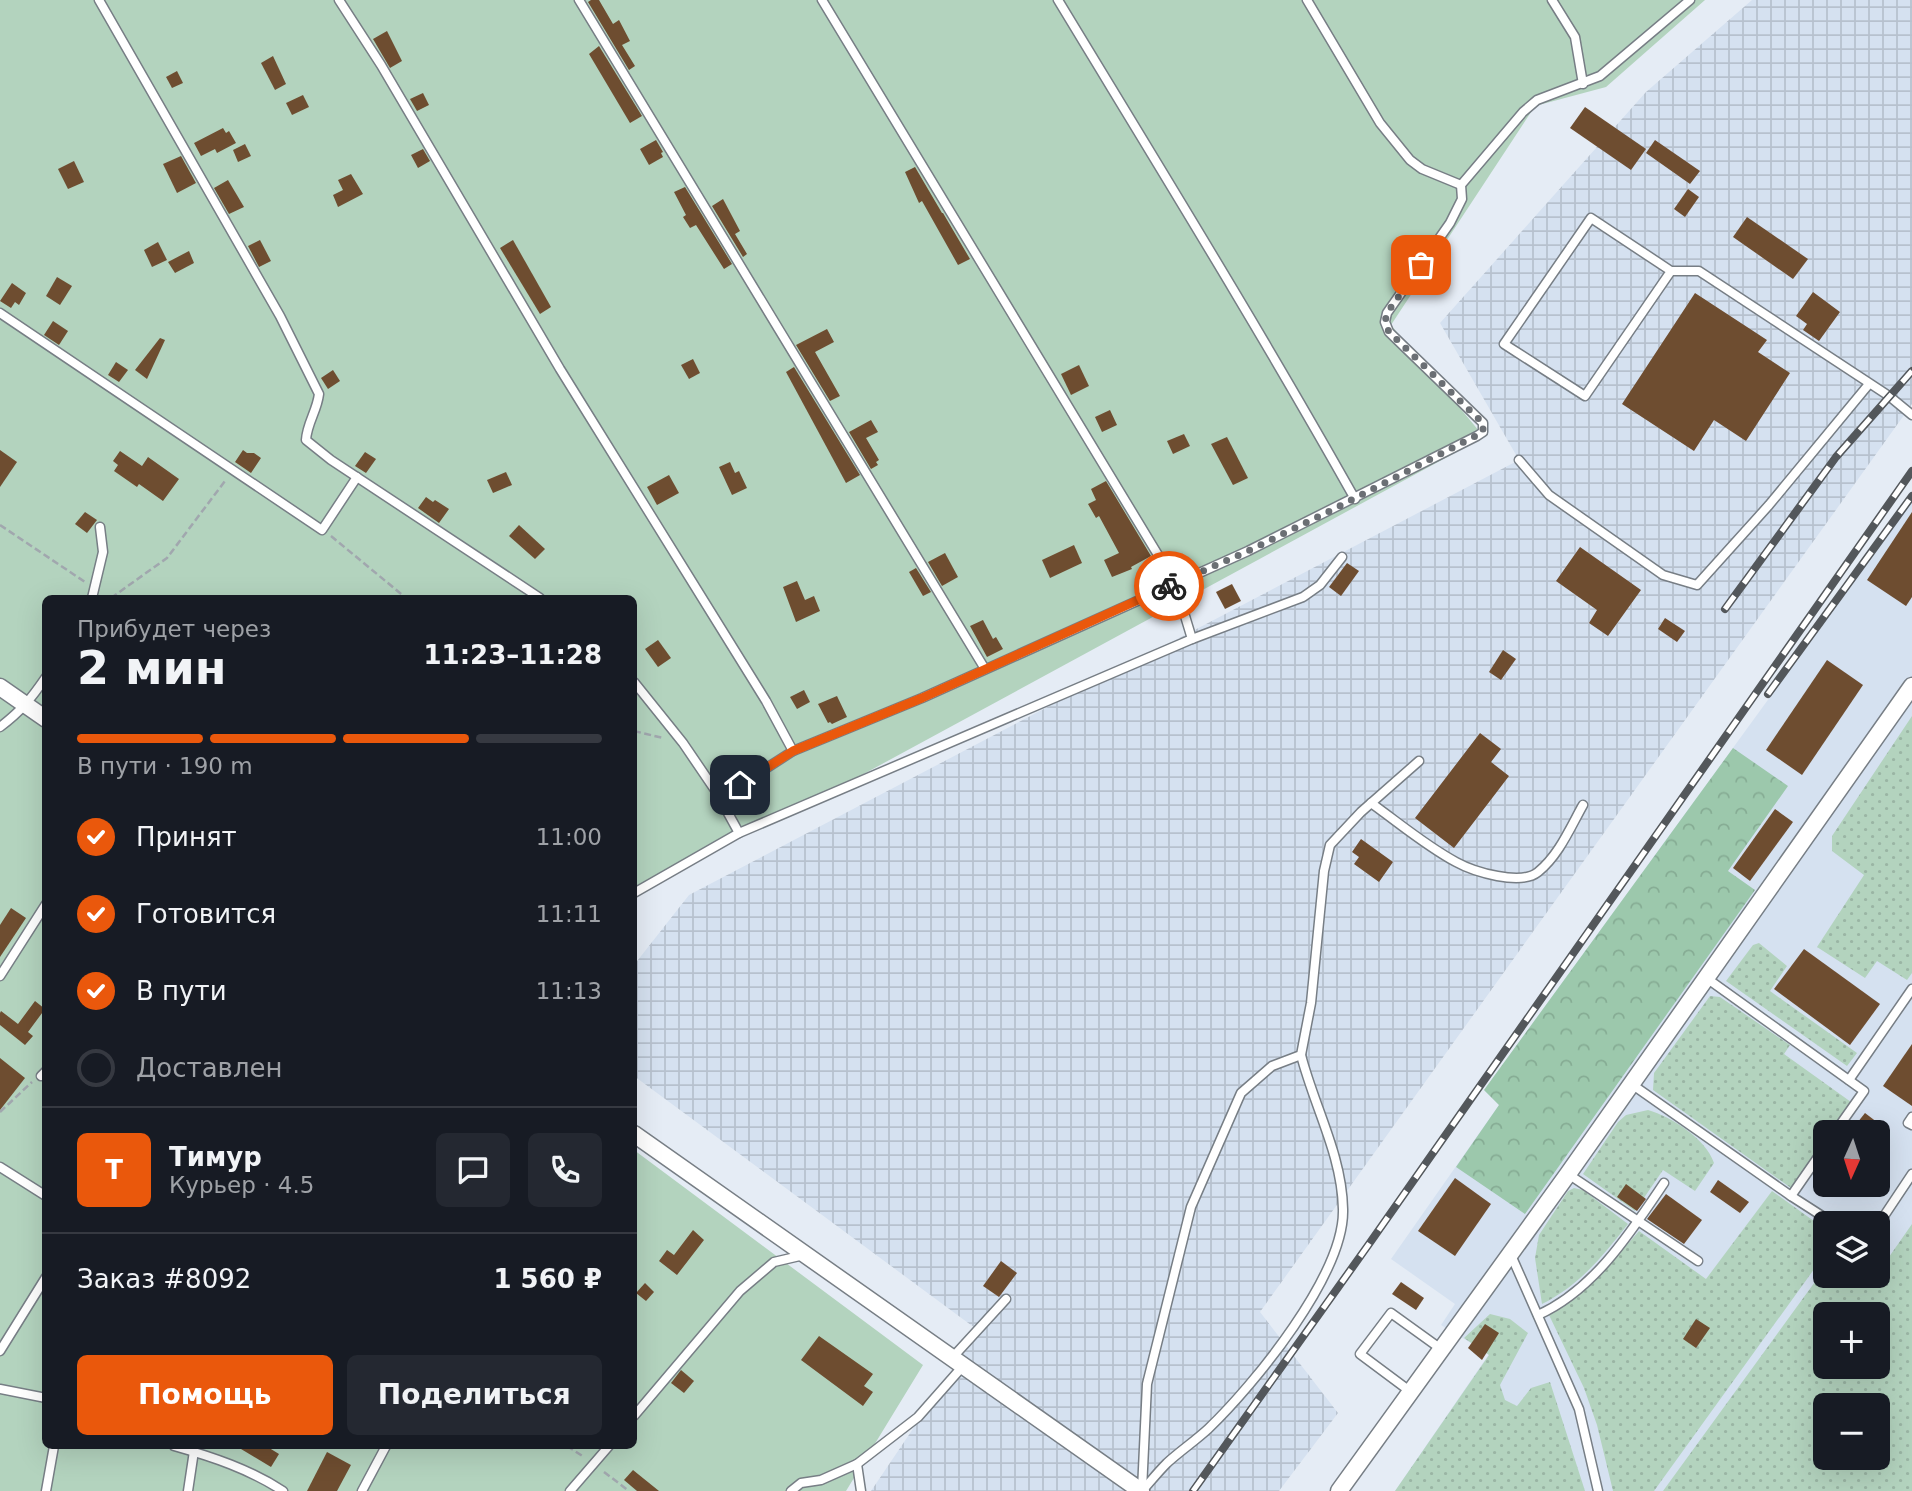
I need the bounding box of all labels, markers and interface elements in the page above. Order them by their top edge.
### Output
pin [1391,235,1451,295]
icon: bag [1402,246,1440,284]
courier [1134,551,1204,621]
icon: bike [1150,567,1188,605]
text: Прибудет через [77,616,271,642]
text: 11:23–11:28 [423,640,602,670]
text: 2 мин [77,641,227,695]
text: В пути · 190 m [77,753,253,779]
pin [710,755,770,815]
icon: home [721,766,759,804]
icon: check [77,818,115,856]
text: Принят [136,822,237,852]
text: 11:00 [536,824,602,850]
icon: check [77,895,115,933]
text: Готовится [136,899,276,929]
text: 11:11 [536,901,602,927]
icon: check [77,972,115,1010]
text: В пути [136,976,227,1006]
text: 11:13 [536,978,602,1004]
text: Доставлен [136,1053,283,1083]
north arrow [1813,1120,1890,1197]
map controls [1813,1120,1890,1470]
button: chat [436,1133,510,1207]
button: phone [528,1133,602,1207]
text: Тимур [169,1142,262,1172]
text: Т [105,1155,123,1185]
text: Курьер · 4.5 [169,1172,314,1198]
button: layers [1813,1211,1890,1288]
text: Заказ #8092 [77,1264,251,1294]
text: 1 560 ₽ [493,1264,602,1294]
button: + [1813,1302,1890,1379]
button: Помощь [77,1355,333,1435]
button: Поделиться [347,1355,602,1435]
button: − [1813,1393,1890,1470]

